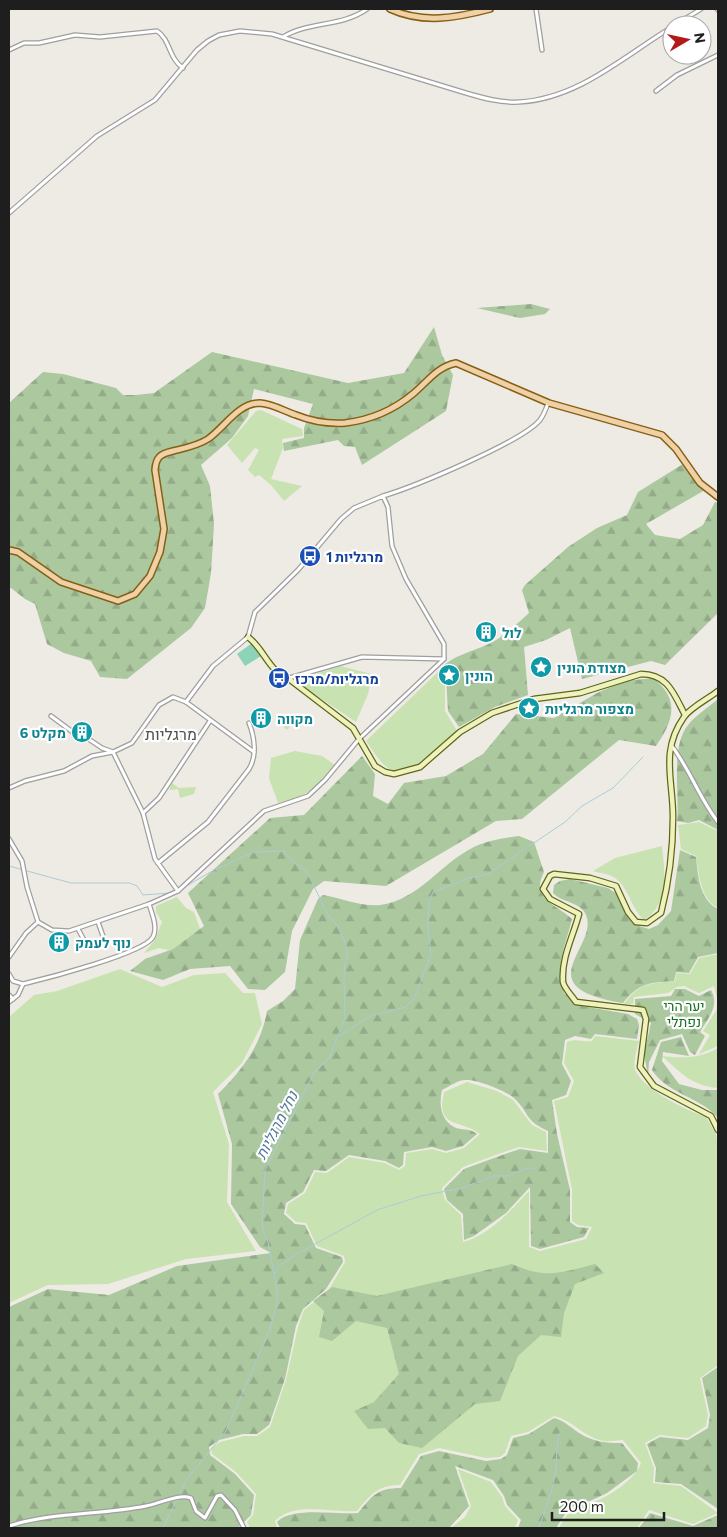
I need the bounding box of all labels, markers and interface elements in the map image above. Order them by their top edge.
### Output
north arrow [662,15,712,65]
text: N [691,31,710,44]
bus stop icon: מרגליות 1 [298,544,322,568]
place label: מרגליות 1 [326,548,383,565]
building icon: לול [474,620,498,644]
place label: לול [502,624,522,641]
place icon: מצודת הונין [529,655,553,679]
place label: מצודת הונין [557,659,626,676]
place icon: הונין [437,663,461,687]
bus stop icon: מרגליות/מרכז [267,666,291,690]
place label: הונין [465,667,493,684]
place label: מרגליות/מרכז [295,670,379,687]
place icon: מצפור מרגליות [517,696,541,720]
place label: מצפור מרגליות [545,700,634,717]
building icon: מקווה [249,706,273,730]
place label: מקווה [277,710,313,727]
building icon: מקלט 6 [70,720,94,744]
place label: מקלט 6 [20,724,66,741]
district label: מרגליות [145,724,197,743]
building icon: נוף לעמק [47,930,71,954]
place label: נוף לעמק [75,934,131,951]
park label: יער הרי נפתלי [663,997,705,1030]
water label: נחל מרגליות [251,1087,301,1162]
scale bar [552,1490,664,1522]
text: 200 m [560,1497,604,1515]

